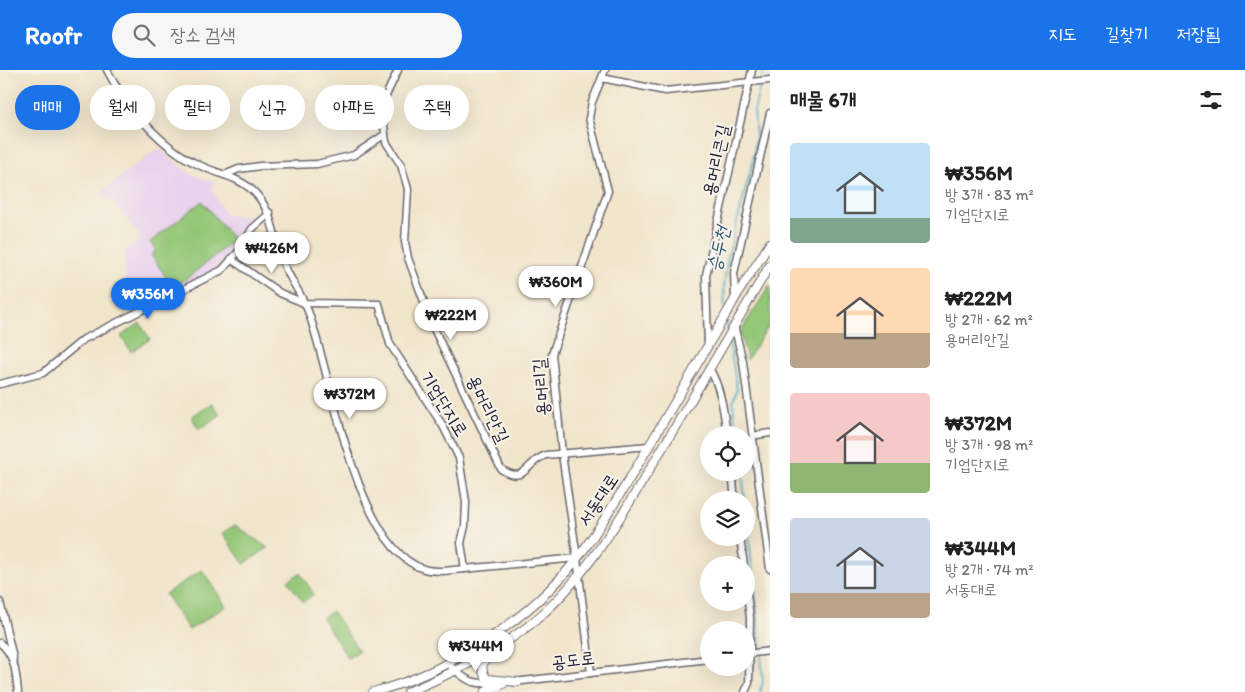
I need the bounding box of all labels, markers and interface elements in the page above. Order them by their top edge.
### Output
search box [112,13,462,58]
text: Roofr [25,21,82,50]
icon: search [130,21,158,49]
text: 장소 검색 [170,23,235,46]
text: 지도 [1048,23,1077,45]
text: 길찾기 [1105,23,1149,45]
text: 저장됨 [1177,23,1220,45]
chip: 매매 [15,85,80,130]
chip: 월세 [90,85,155,130]
chip: 필터 [165,85,230,130]
chip: 신규 [240,85,305,130]
chip: 아파트 [315,85,394,130]
chip: 주택 [404,85,469,130]
icon: filters [1197,86,1225,114]
text: 매물 6개 [790,87,857,112]
street label: 용머리큰길 [698,122,734,198]
text: ₩356M [945,160,1013,185]
icon: home [830,163,890,223]
text: 방 3개 · 83 m² [945,185,1034,204]
text: 기업단지로 [945,205,1009,224]
water label: 승두천 [702,222,735,274]
pin: ₩426M [237,232,307,274]
text: ₩426M [246,238,298,257]
pin: ₩360M [521,266,591,308]
text: ₩360M [529,272,583,291]
pin: ₩356M [113,278,183,320]
text: ₩356M [122,284,174,303]
text: ₩222M [945,285,1013,310]
icon: home [830,288,890,348]
pin: ₩222M [416,298,486,341]
text: ₩222M [425,305,477,324]
text: 방 2개 · 62 m² [945,310,1033,329]
text: 용머리안길 [945,330,1009,349]
street label: 용머리길 [528,357,554,417]
street label: 기업단지로 [415,367,473,441]
street label: 용머리안길 [462,372,514,447]
pin: ₩372M [315,378,385,420]
text: ₩372M [324,384,376,403]
text: ₩372M [945,410,1012,435]
icon: home [830,413,890,473]
map controls [700,426,755,676]
button: locate [700,426,755,481]
text: 방 3개 · 98 m² [945,435,1033,454]
text: 기업단지로 [945,455,1009,474]
street label: 서동대로 [573,470,623,530]
button: layers [700,491,755,546]
text: ₩344M [945,535,1016,560]
icon: home [830,538,890,598]
button: + [700,556,755,611]
text: 방 2개 · 74 m² [945,560,1033,579]
text: 서동대로 [945,580,997,599]
button: − [700,621,755,676]
pin: ₩344M [441,630,511,672]
text: ₩344M [449,636,503,655]
street label: 공도로 [550,646,596,674]

